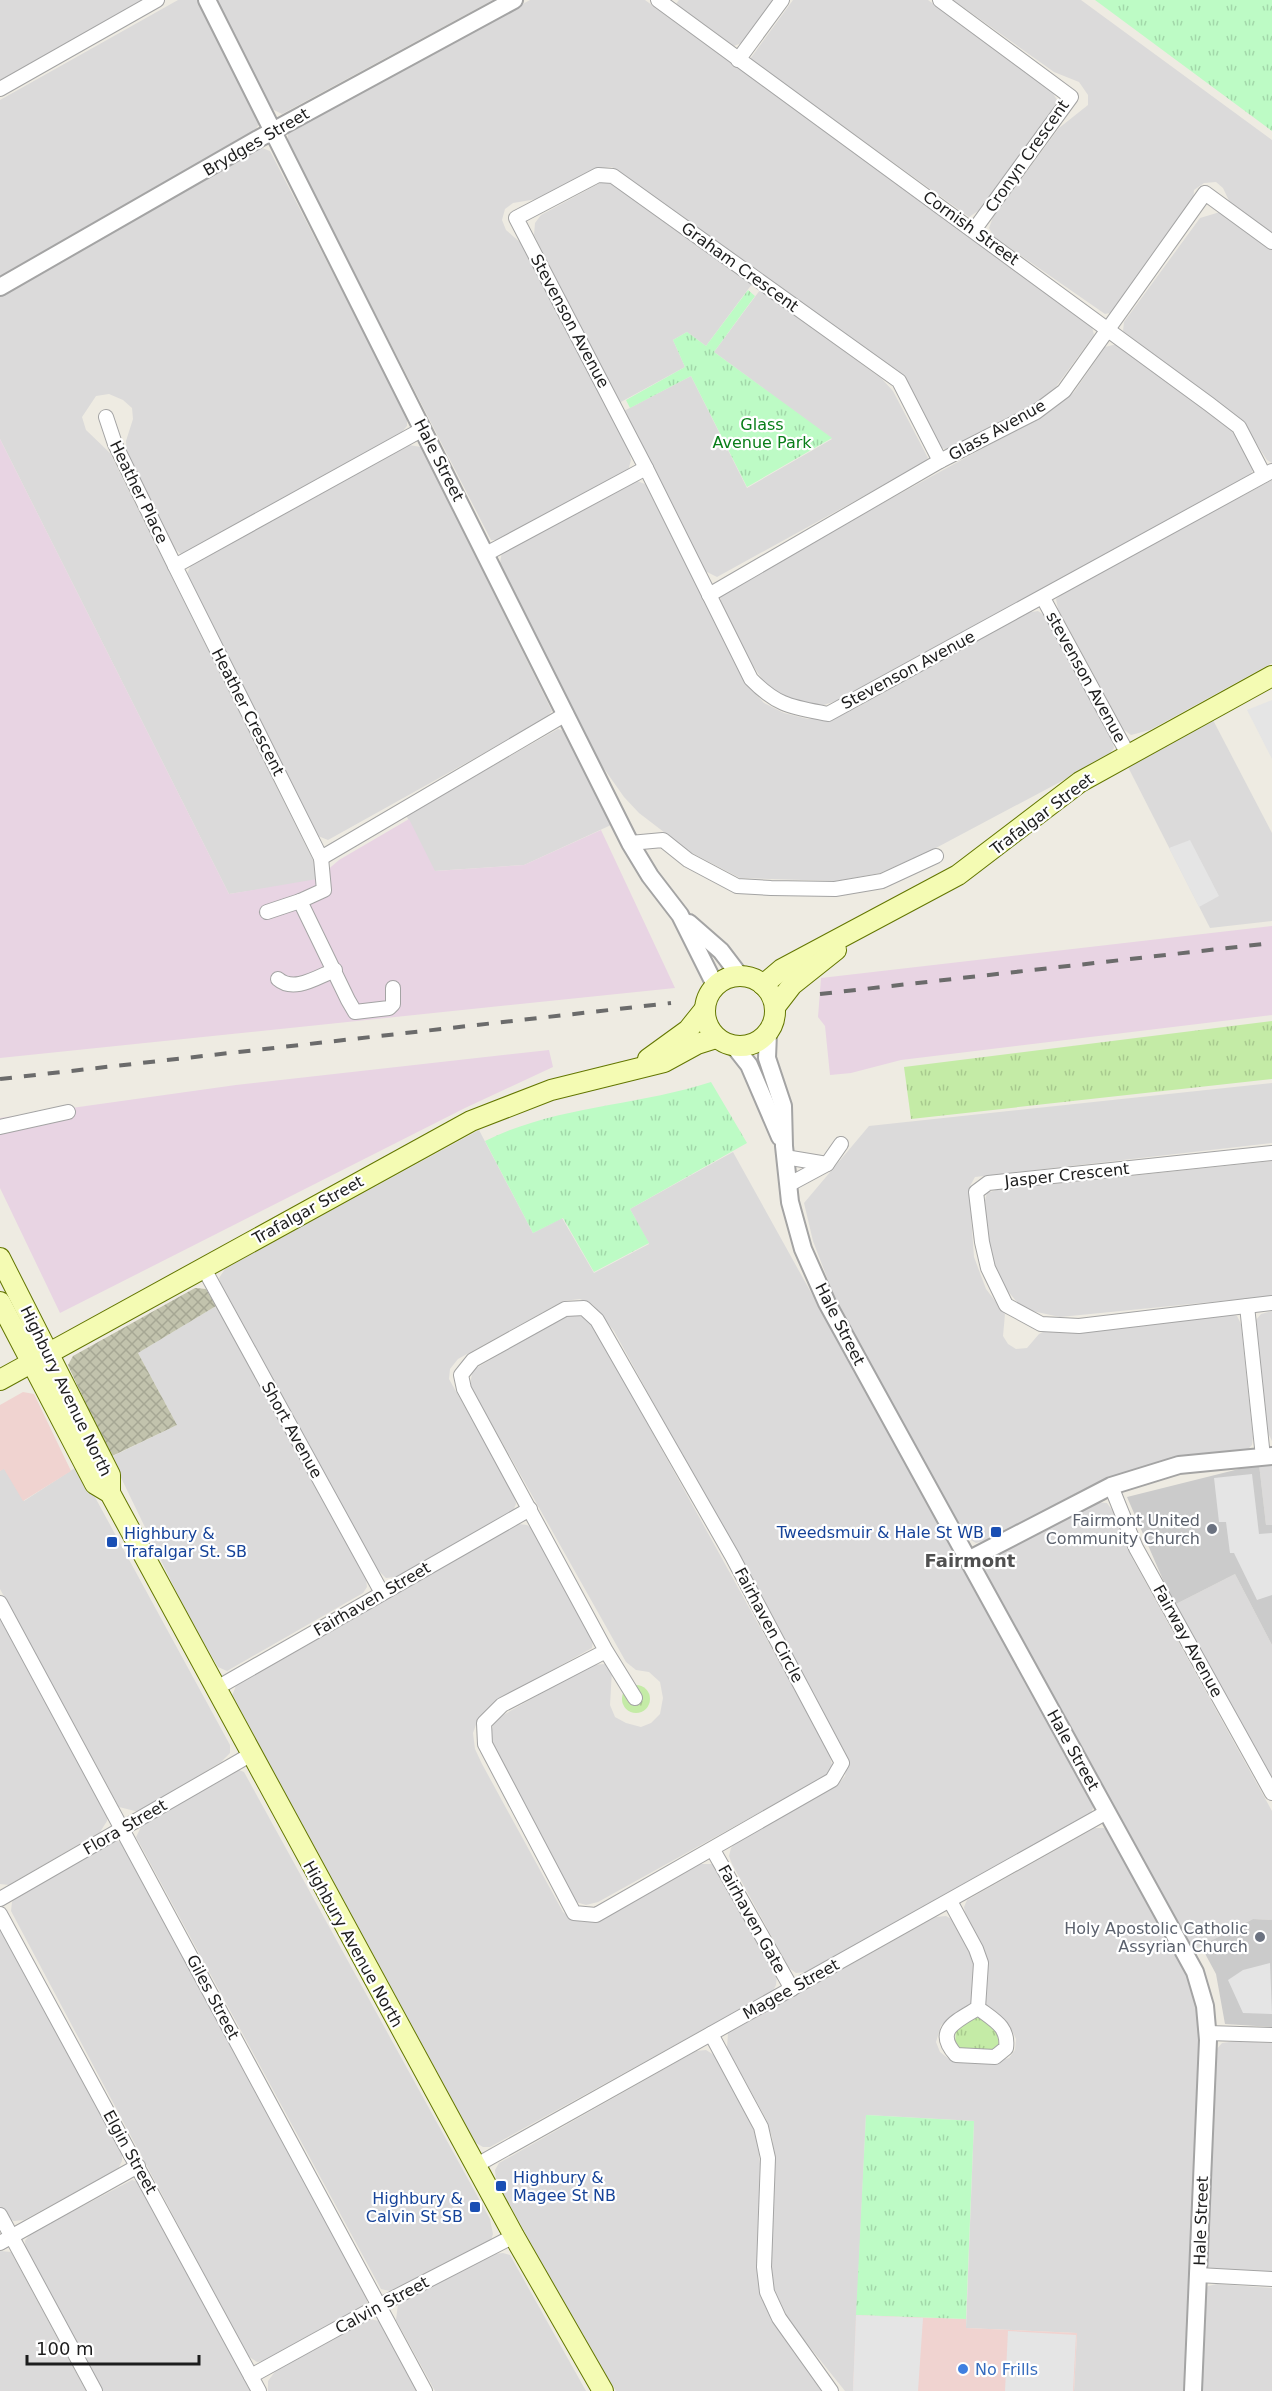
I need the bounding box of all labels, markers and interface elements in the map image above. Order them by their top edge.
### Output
street label: Cronyn Crescent [981,96,1073,216]
street label: Brydges Street [200,104,312,180]
street label: Cornish Street [919,187,1023,269]
street label: Graham Crescent [678,218,802,316]
street label: Stevenson Avenue [527,251,613,391]
street label: Glass Avenue [945,396,1049,464]
park label: Glass Avenue Park [712,415,812,452]
street label: Hale Street [410,416,468,504]
street label: Heather Place [106,437,172,547]
street label: stevenson Avenue [1042,608,1130,746]
street label: Stevenson Avenue [838,627,978,713]
street label: Heather Crescent [208,645,288,779]
street label: Trafalgar Street [986,769,1097,859]
street label: Jasper Crescent [1003,1159,1130,1191]
street label: Trafalgar Street [248,1172,367,1249]
street label: Hale Street [811,1280,869,1368]
street label: Highbury Avenue North [16,1303,116,1479]
street label: Short Avenue [258,1378,326,1482]
place label: Fairmont United Community Church [1046,1511,1200,1548]
marker: Fairmont United Community Church [1205,1522,1219,1536]
place label: Tweedsmuir & Hale St WB [776,1523,984,1542]
place label: Highbury & Trafalgar St. SB [123,1524,247,1561]
marker: Tweedsmuir & Hale St WB [989,1525,1003,1539]
marker: Highbury & Trafalgar St. SB [105,1535,119,1549]
district label: Fairmont [925,1550,1016,1571]
street label: Fairhaven Street [310,1558,434,1640]
street label: Fairhaven Circle [731,1564,807,1686]
street label: Fairway Avenue [1149,1582,1227,1700]
street label: Hale Street [1043,1706,1103,1794]
street label: Flora Street [80,1795,170,1859]
street label: Highbury Avenue North [299,1857,407,2031]
street label: Fairhaven Gate [714,1861,790,1977]
place label: Holy Apostolic Catholic Assyrian Church [1064,1919,1248,1956]
marker: Holy Apostolic Catholic Assyrian Church [1253,1930,1267,1944]
street label: Giles Street [183,1951,243,2043]
street label: Magee Street [740,1955,842,2023]
street label: Elgin Street [99,2107,161,2197]
place label: Highbury & Magee St NB [513,2168,616,2205]
street label: Hale Street [1190,2176,1212,2266]
marker: Highbury & Magee St NB [494,2179,508,2193]
place label: Highbury & Calvin St SB [366,2189,463,2226]
marker: Highbury & Calvin St SB [468,2200,482,2214]
street label: Calvin Street [332,2272,432,2338]
scale bar [27,2328,200,2366]
text: 100 m [36,2338,94,2359]
place label: No Frills [975,2360,1038,2379]
marker: No Frills [956,2362,970,2376]

